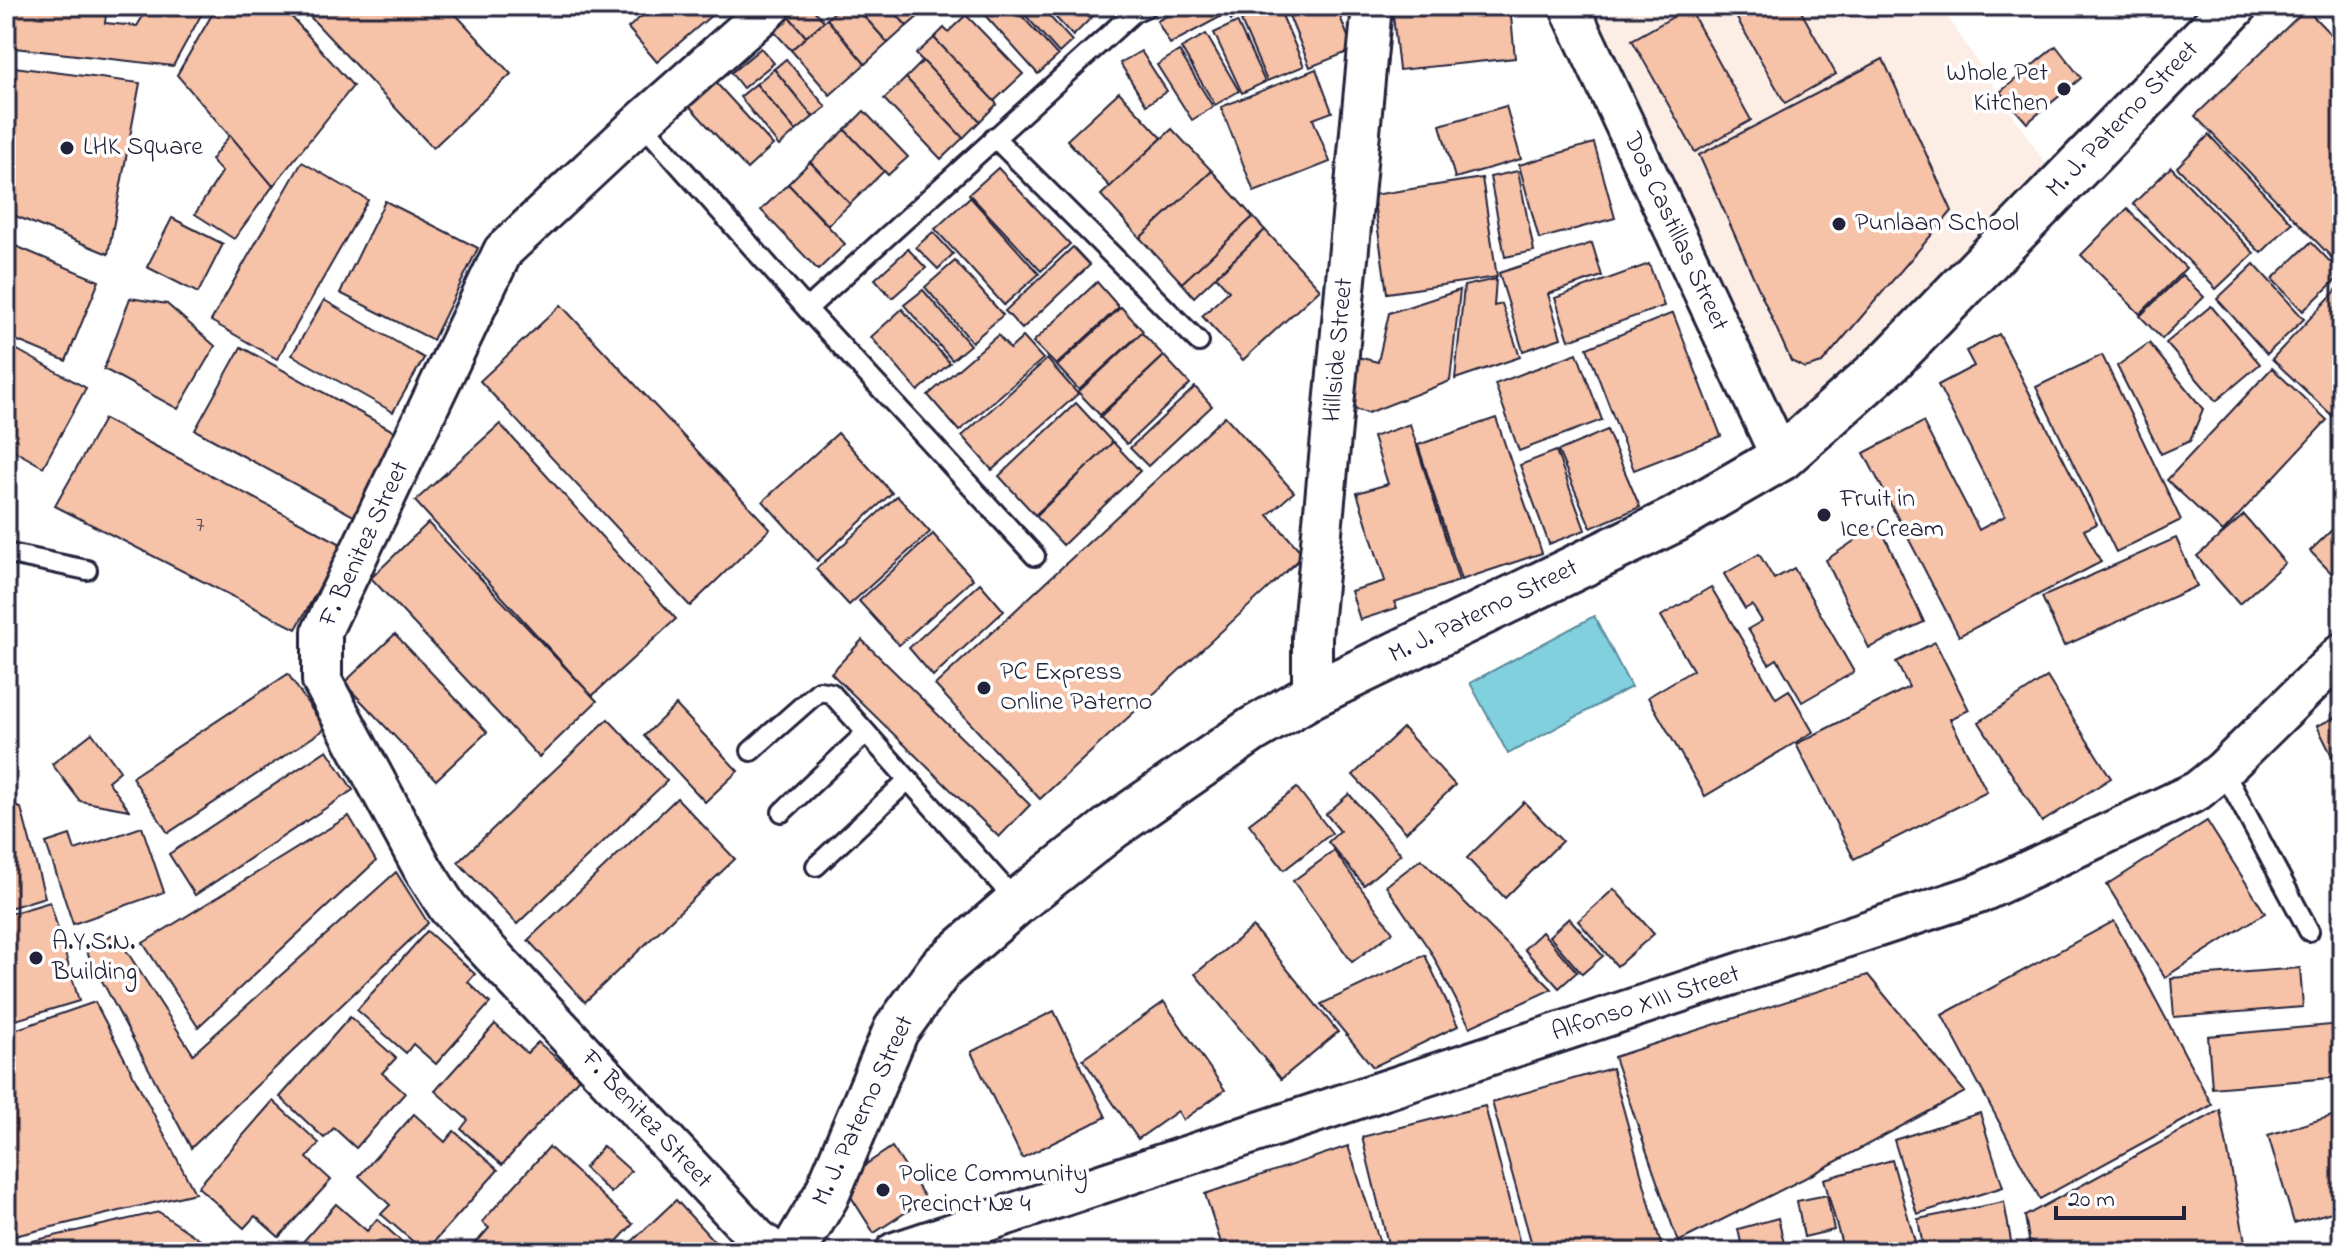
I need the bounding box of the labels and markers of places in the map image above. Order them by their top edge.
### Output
place label: Whole Pet Kitchen [1946,55,2048,123]
marker: Whole Pet Kitchen [2055,80,2073,98]
place label: LHK Square [83,129,203,167]
marker: LHK Square [58,139,76,157]
place label: Punlaan School [1855,205,2019,243]
marker: Punlaan School [1830,215,1848,233]
place label: Fruit in Ice Cream [1839,481,1944,549]
marker: Fruit in Ice Cream [1815,506,1833,524]
place label: PC Express Online Paterno [1000,654,1152,722]
marker: PC Express Online Paterno [975,679,993,697]
place label: A.Y.S.N. Building [51,924,137,992]
marker: A.Y.S.N. Building [27,949,45,967]
place label: Police Community Precinct № 4 [899,1156,1088,1224]
marker: Police Community Precinct № 4 [874,1181,892,1199]

